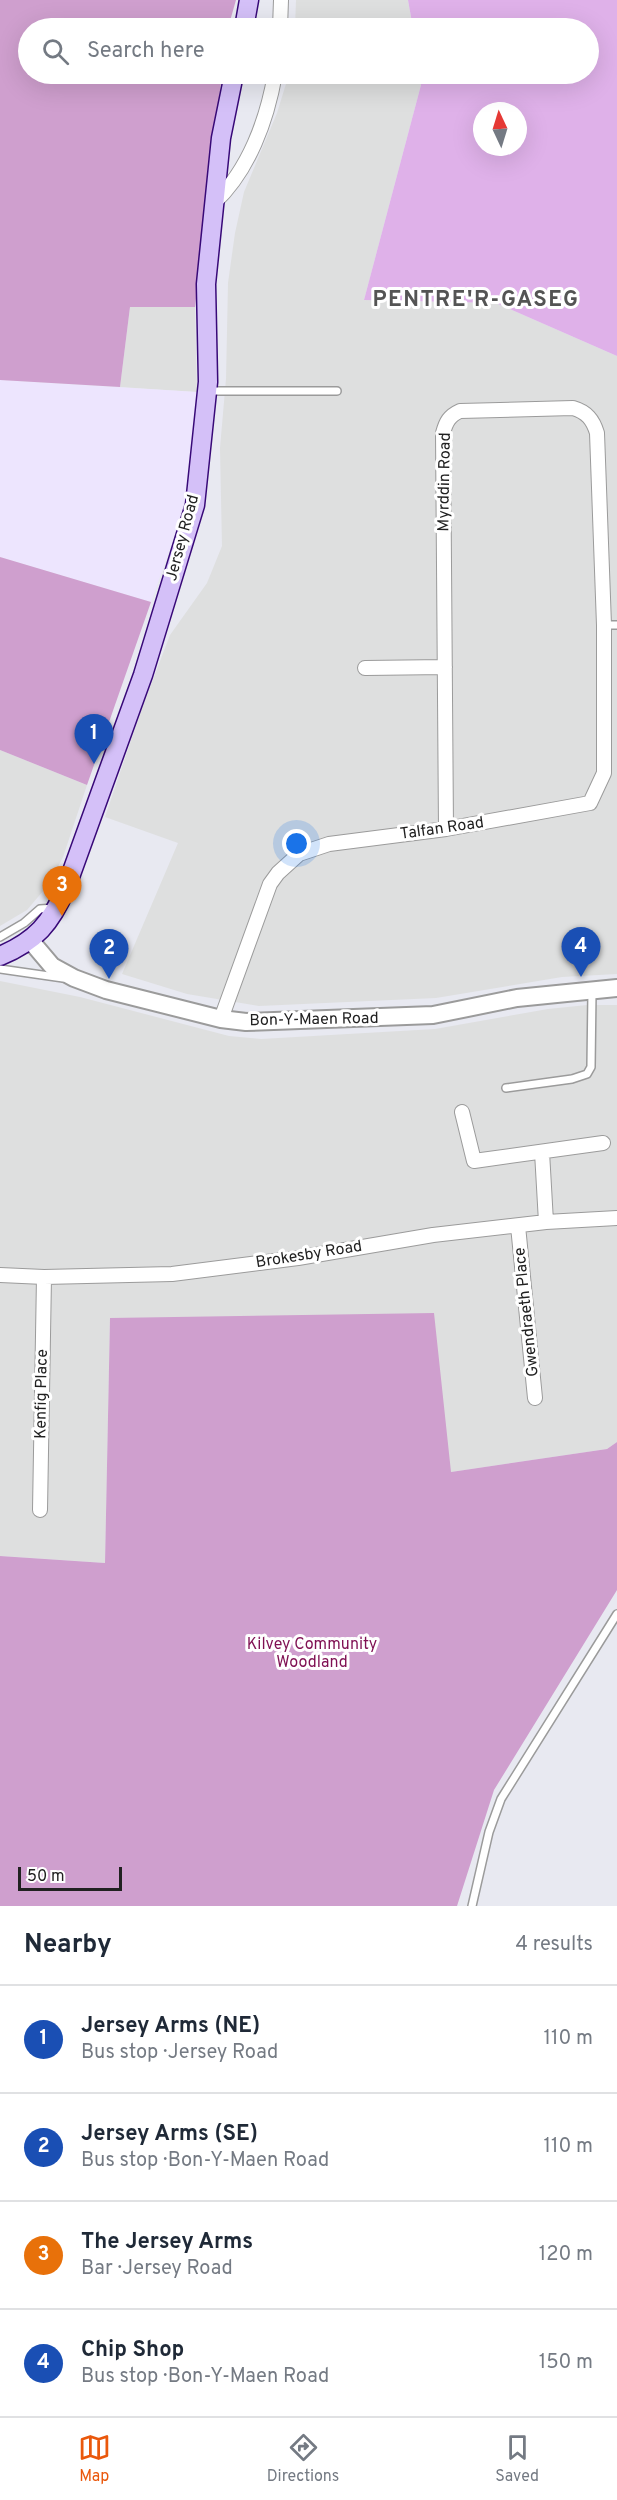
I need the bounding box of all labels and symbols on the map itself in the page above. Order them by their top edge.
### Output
north arrow [473,102,527,156]
district label: PENTRE'R-GASEG [372,287,580,314]
street label: Myrddin Road [434,432,456,532]
street label: Jersey Road [162,493,204,583]
pin: 1 [74,714,113,764]
street label: Talfan Road [399,813,485,845]
your location [282,829,311,858]
pin: 3 [42,866,82,916]
pin: 4 [562,928,600,977]
pin: 2 [90,930,128,979]
street label: Bon-Y-Maen Road [249,1009,379,1031]
street label: Brokesby Road [254,1237,364,1273]
street label: Gwendraeth Place [510,1246,544,1378]
street label: Kenfig Place [31,1349,53,1439]
park label: Kilvey Community Woodland [247,1635,377,1673]
scale bar [18,1864,122,1892]

